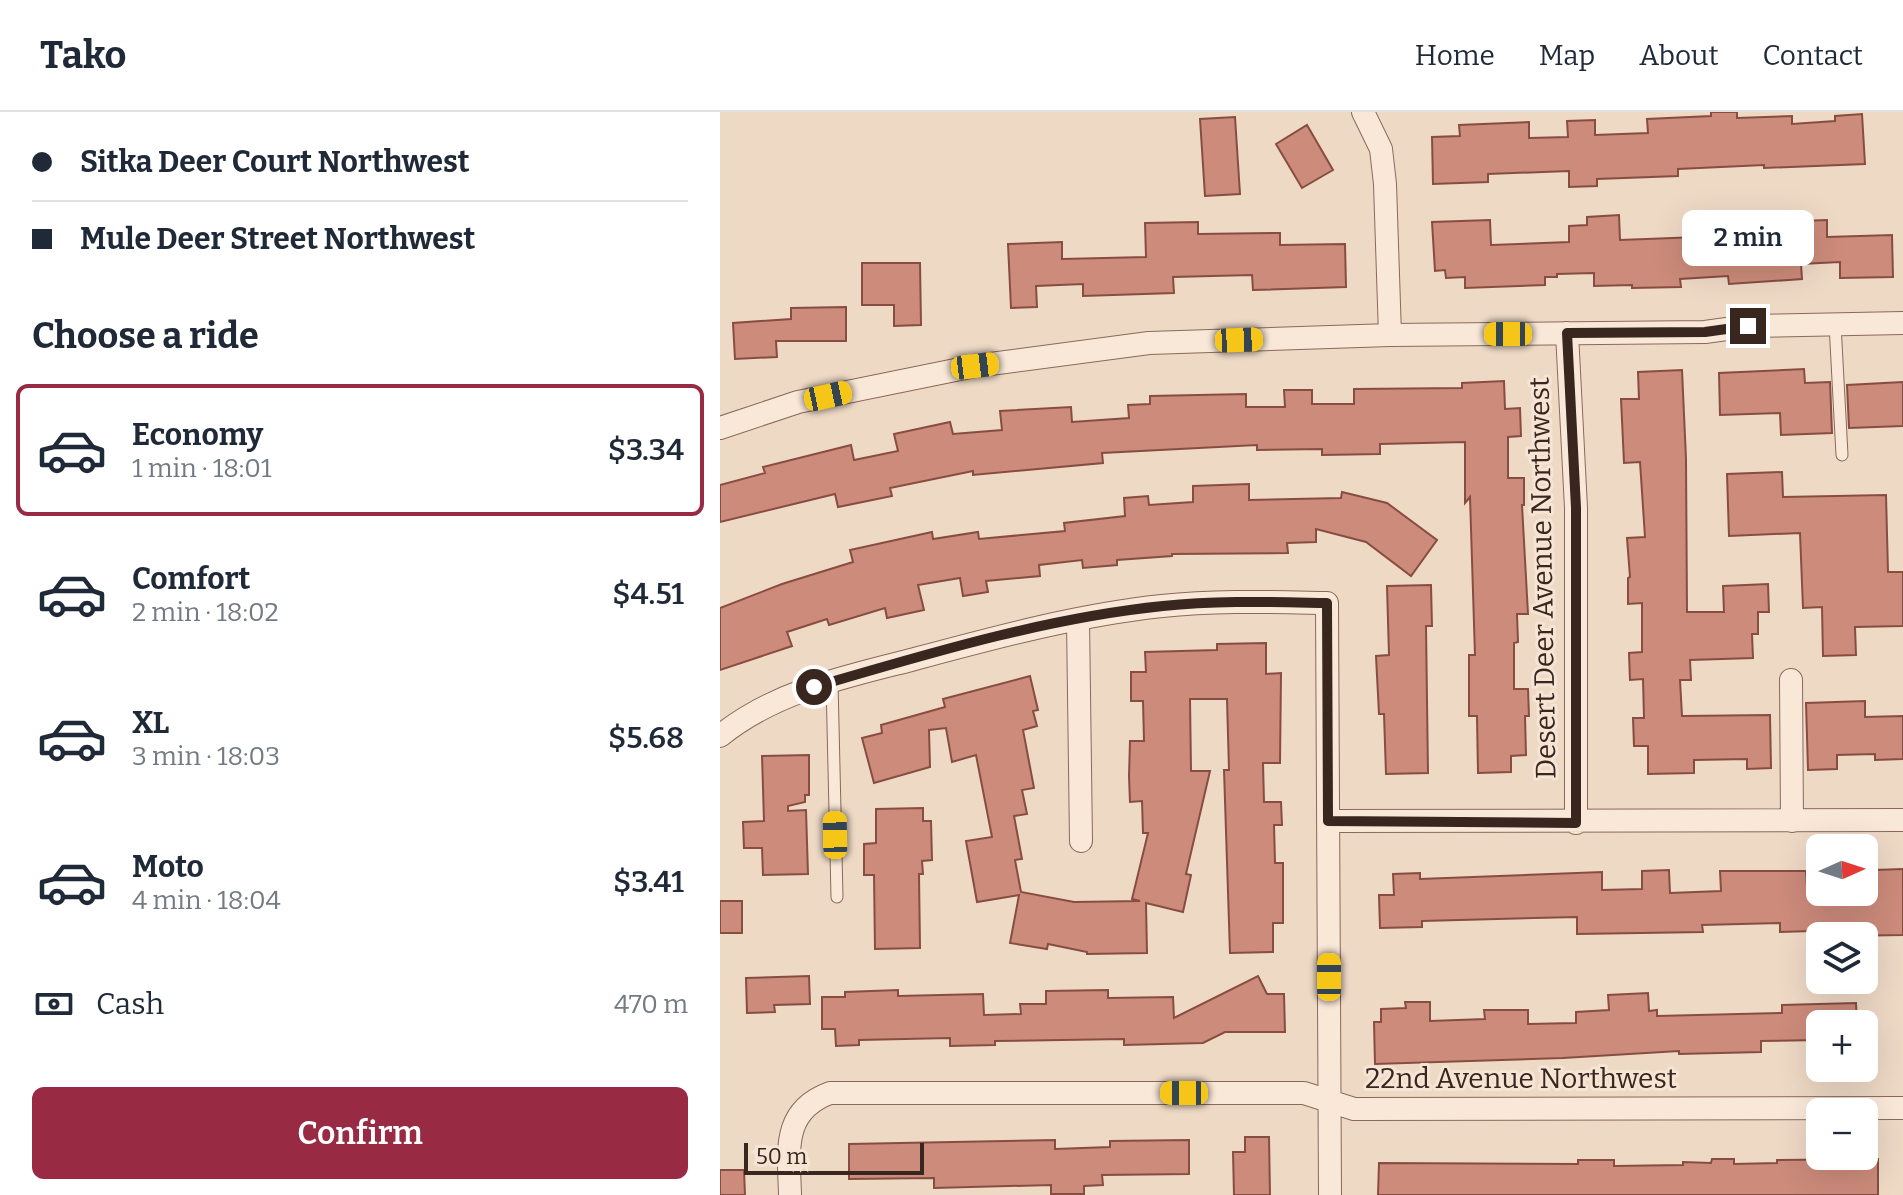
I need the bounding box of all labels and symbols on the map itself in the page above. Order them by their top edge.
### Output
callout: 2 min [1682,210,1814,266]
route end [1730,308,1766,344]
car [1484,322,1532,346]
car [1215,327,1263,353]
car [950,351,1000,381]
street label: Desert Deer Avenue Northwest [1522,377,1563,779]
car [802,379,854,413]
route start [796,669,832,705]
car [823,811,847,859]
north arrow [1806,834,1878,906]
car [1317,953,1341,1001]
street label: 22nd Avenue Northwest [1365,1062,1677,1095]
car [1160,1081,1208,1105]
scale bar [744,1139,924,1175]

